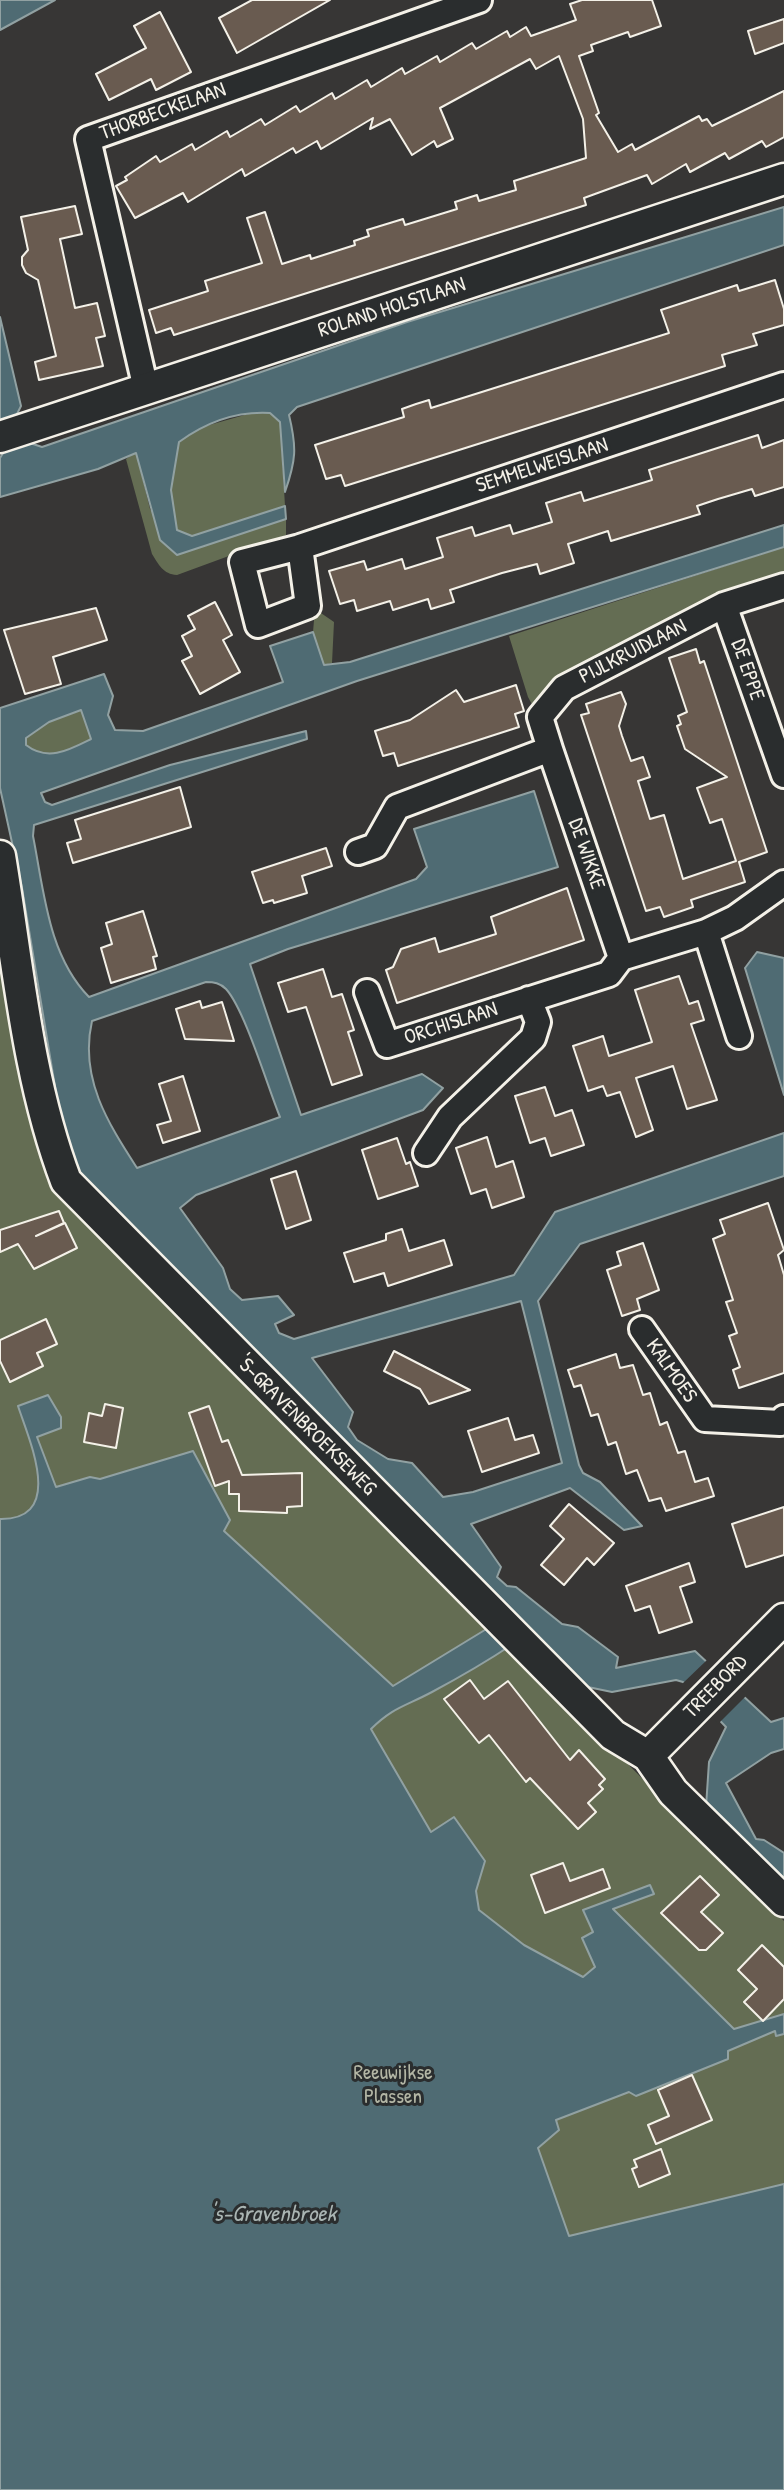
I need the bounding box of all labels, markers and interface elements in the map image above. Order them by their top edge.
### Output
street label: THORBECKELAAN [97,78,229,146]
street label: ROLAND HOLSTLAAN [315,272,469,344]
street label: SEMMELWEISLAAN [473,433,611,499]
street label: PIJLKRUIDLAAN [575,614,691,690]
street label: DE EPPE [725,636,769,704]
street label: DE WIKKE [562,815,610,893]
street label: ORCHISLAAN [401,997,501,1051]
street label: KALMOES [640,1334,702,1408]
street label: 'S-GRAVENBROEKSEWEG [231,1351,381,1501]
street label: TREEBORD [679,1650,753,1724]
park label: Reeuwijkse Plassen [353,2060,433,2110]
water label: 's-Gravenbroek [210,2201,336,2229]

